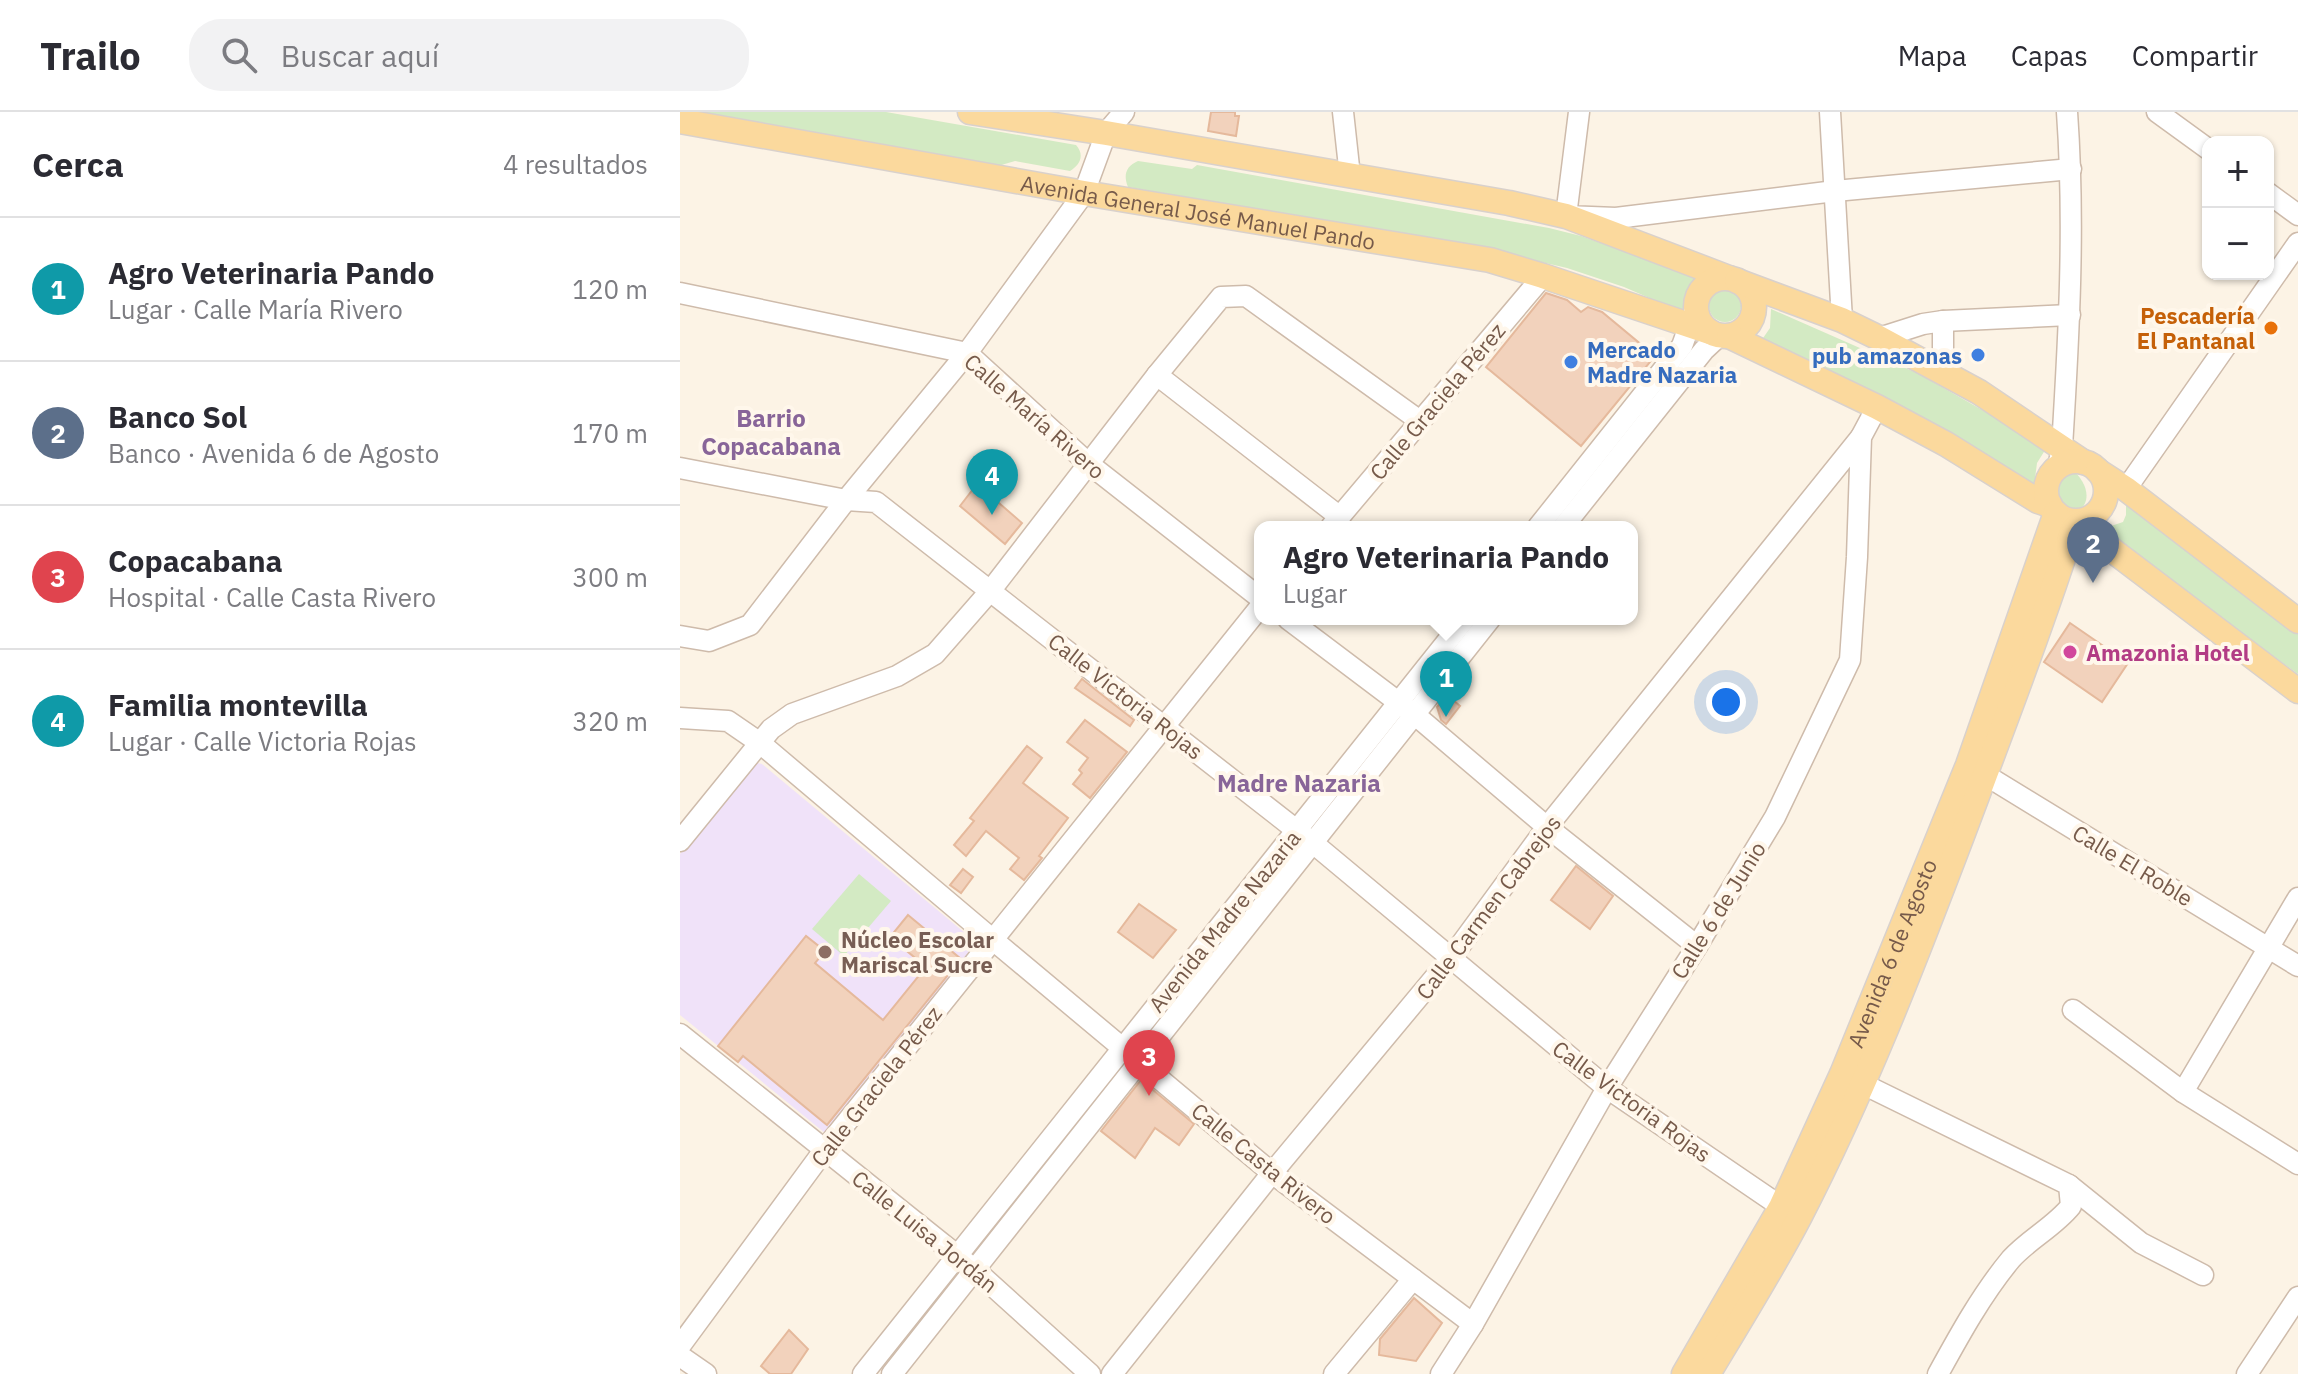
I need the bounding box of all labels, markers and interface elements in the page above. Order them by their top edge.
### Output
search box [189,19,749,91]
text: Trailo [40,31,141,80]
icon: search [217,33,261,77]
text: Buscar aquí [281,36,439,75]
text: Mapa [1898,37,1967,74]
text: Capas [2011,37,2088,74]
text: Compartir [2132,37,2258,74]
map controls [2202,136,2274,280]
button: + [2202,136,2274,208]
text: Cerca [32,142,124,186]
text: 4 resultados [503,147,648,181]
street label: Avenida General José Manuel Pando [1019,168,1378,255]
button: − [2202,208,2274,280]
text: Agro Veterinaria Pando [108,253,434,292]
text: 1 [50,272,66,306]
text: 120 m [572,272,648,306]
text: Lugar · Calle María Rivero [108,292,403,326]
place label: Pescadería El Pantanal [2137,301,2255,355]
street label: Calle Graciela Pérez [1363,317,1511,485]
marker: Pescadería El Pantanal [2262,319,2280,337]
place label: Mercado Madre Nazaria [1587,335,1737,389]
place label: pub amazonas [1812,341,1962,370]
marker: pub amazonas [1969,346,1987,364]
street label: Calle María Rivero [959,347,1111,485]
marker: Mercado Madre Nazaria [1562,353,1580,371]
text: Banco Sol [108,397,247,436]
district label: Barrio Copacabana [701,402,841,462]
text: 2 [50,416,66,450]
text: 170 m [572,416,648,450]
text: Banco · Avenida 6 de Agosto [108,436,439,470]
pin: 4 [966,449,1018,515]
pin: 2 [2067,517,2119,583]
popup [1254,521,1638,625]
text: Agro Veterinaria Pando [1283,537,1609,576]
text: Copacabana [108,541,283,580]
text: 3 [50,560,66,594]
text: 300 m [572,560,648,594]
text: Lugar [1283,576,1347,610]
text: Hospital · Calle Casta Rivero [108,580,436,614]
street label: Calle Victoria Rojas [1043,626,1209,766]
place label: Amazonia Hotel [2086,638,2250,667]
marker: Amazonia Hotel [2061,643,2079,661]
pin: 1 [1420,651,1472,717]
your location [1706,682,1746,722]
text: Familia montevilla [108,685,368,724]
text: 4 [50,704,66,738]
text: 320 m [572,704,648,738]
text: Lugar · Calle Victoria Rojas [108,724,417,758]
district label: Madre Nazaria [1217,767,1381,799]
street label: Calle Carmen Cabrejos [1409,809,1567,1005]
street label: Calle El Roble [2067,818,2199,912]
street label: Avenida Madre Nazaria [1142,824,1307,1018]
street label: Calle 6 de Junio [1664,836,1772,984]
street label: Avenida 6 de Agosto [1840,855,1943,1052]
place label: Núcleo Escolar Mariscal Sucre [841,925,994,979]
marker: Núcleo Escolar Mariscal Sucre [816,943,834,961]
street label: Calle Graciela Pérez [804,1000,948,1172]
pin: 3 [1123,1030,1175,1096]
street label: Calle Victoria Rojas [1547,1034,1717,1168]
street label: Calle Casta Rivero [1186,1096,1342,1230]
street label: Calle Luisa Jordán [846,1163,1004,1299]

